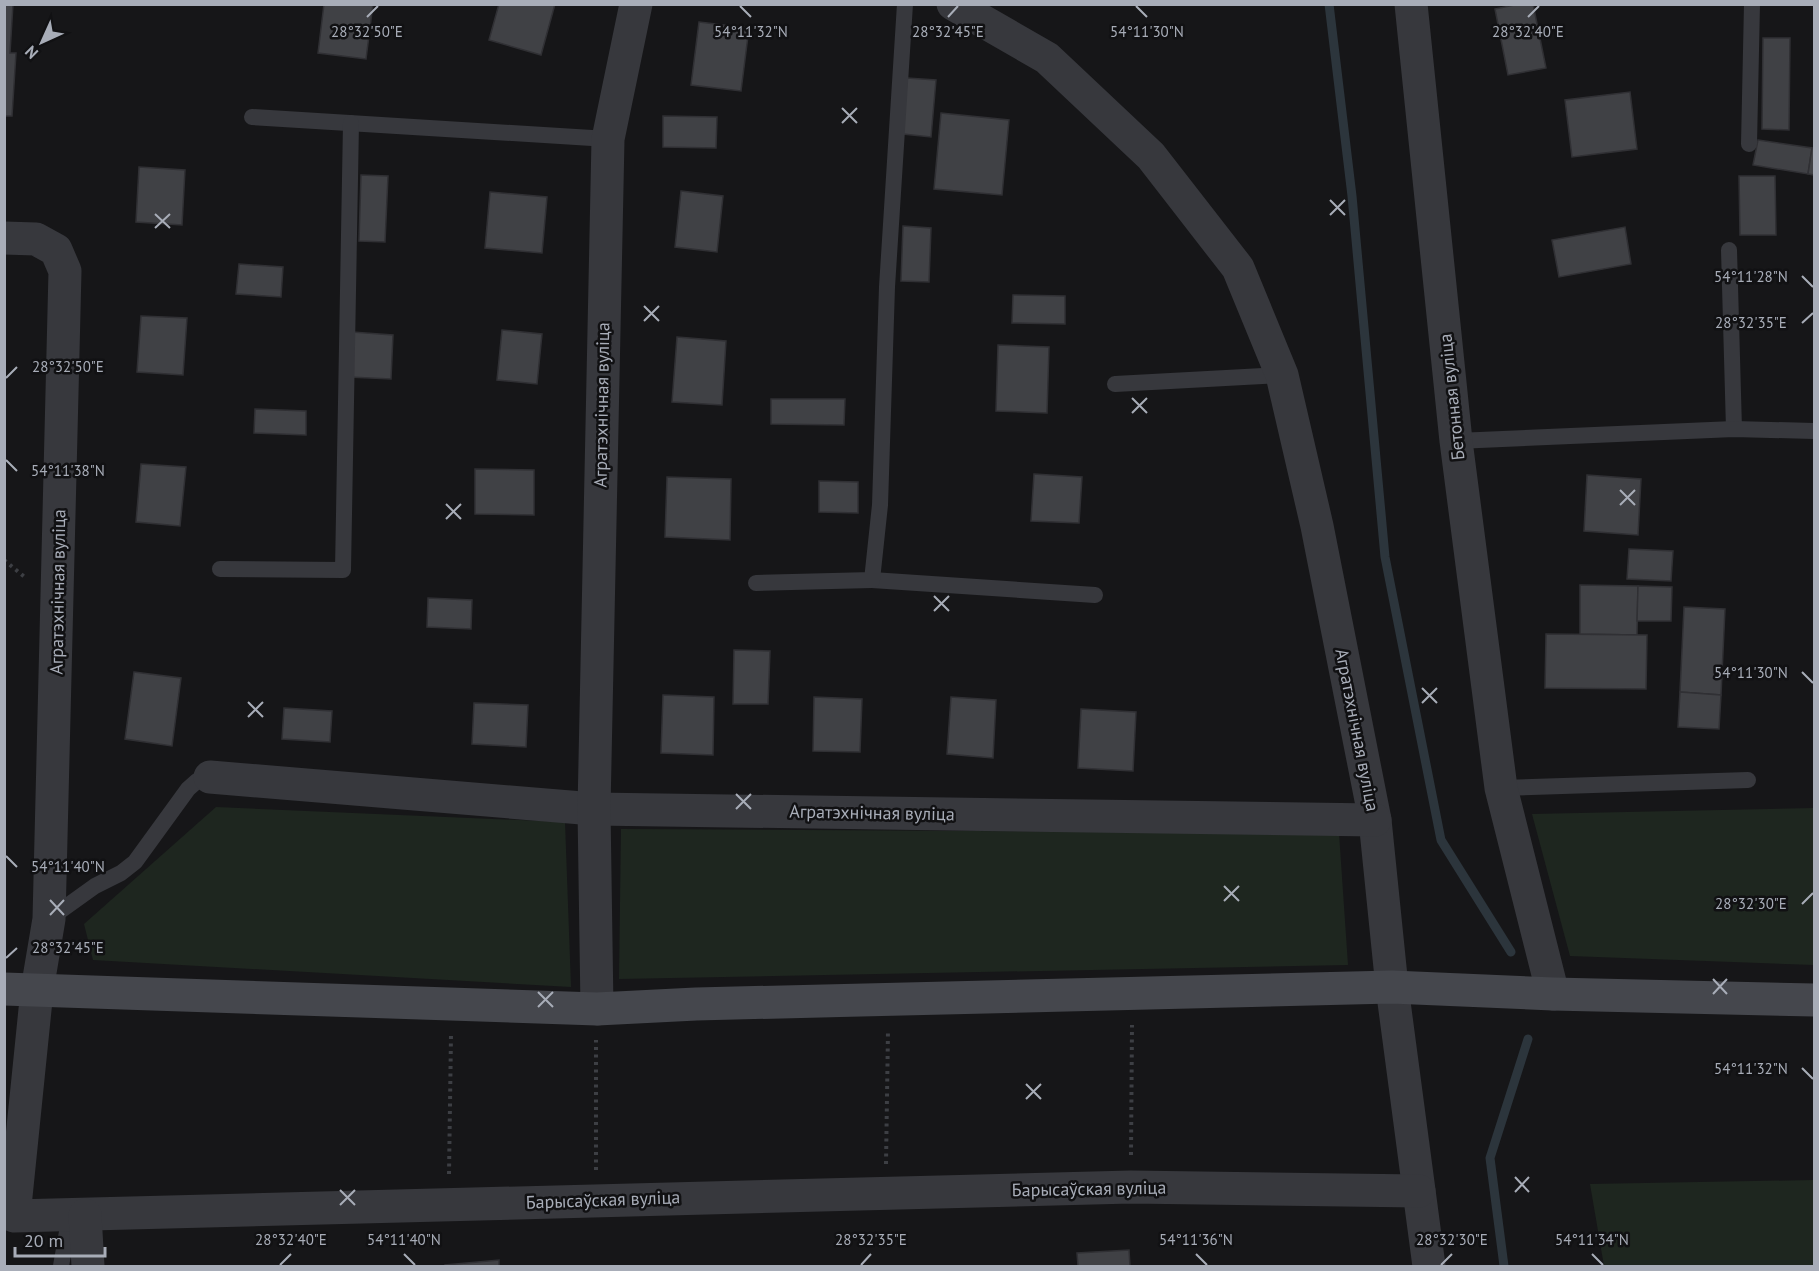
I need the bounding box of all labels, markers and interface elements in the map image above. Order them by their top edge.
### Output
north arrow [12,12,72,72]
text: 28°32'50"E [331,22,403,41]
text: 54°11'32"N [714,22,788,41]
text: 28°32'45"E [912,22,984,41]
text: 54°11'30"N [1110,22,1184,41]
text: 28°32'40"E [1492,22,1564,41]
text: N [21,42,42,63]
text: 54°11'28"N [1714,267,1788,286]
text: 28°32'35"E [1715,313,1787,332]
street label: Агратэхнічная вуліца [589,322,614,488]
street label: Бетонная вуліца [1433,333,1470,461]
text: 28°32'50"E [32,357,104,376]
text: 54°11'38"N [31,461,105,480]
street label: Агратэхнічная вуліца [45,509,70,675]
street label: Агратэхнічная вуліца [1330,647,1385,813]
text: 54°11'30"N [1714,663,1788,682]
street label: Агратэхнічная вуліца [789,800,955,825]
text: 54°11'40"N [31,857,105,876]
text: 28°32'30"E [1715,894,1787,913]
text: 28°32'45"E [32,938,104,957]
text: 54°11'32"N [1714,1059,1788,1078]
street label: Барысаўская вуліца [1012,1176,1166,1201]
street label: Барысаўская вуліца [525,1185,681,1214]
scale bar [15,1220,105,1258]
text: 20 m [24,1229,63,1252]
text: 28°32'40"E [255,1230,327,1249]
text: 54°11'40"N [367,1230,441,1249]
text: 28°32'35"E [835,1230,907,1249]
text: 54°11'36"N [1159,1230,1233,1249]
text: 28°32'30"E [1416,1230,1488,1249]
text: 54°11'34"N [1555,1230,1629,1249]

